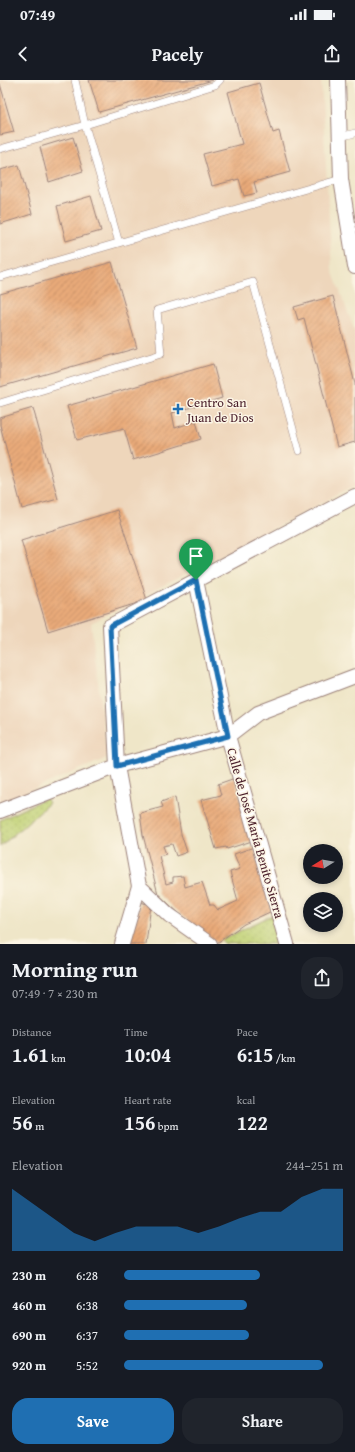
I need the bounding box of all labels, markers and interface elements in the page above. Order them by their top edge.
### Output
text: 07:49 [20,4,55,25]
text: Pacely [152,41,203,68]
icon: back [12,43,34,65]
icon: share [321,43,343,65]
place label: Centro San Juan de Dios [185,393,254,427]
marker: Centro San Juan de Dios [172,403,184,415]
pin [179,539,213,580]
icon: arrive [185,545,207,567]
street label: Calle de José María Benito Sierra [222,746,289,921]
north arrow [303,844,343,884]
map controls [303,844,343,932]
button: layers [303,892,343,932]
text: Morning run [12,953,138,985]
button: share [301,957,343,999]
text: 07:49 · 7 × 230 m [12,984,98,1003]
text: Distance [12,1024,51,1040]
text: Time [124,1024,148,1040]
text: Pace [237,1024,258,1040]
text: 1.61 [12,1040,49,1069]
text: 10:04 [124,1040,171,1069]
text: 6:15 [237,1040,273,1069]
text: km [49,1050,66,1066]
text: /km [273,1050,296,1066]
text: Elevation [12,1092,55,1108]
text: Heart rate [124,1092,172,1108]
text: kcal [237,1092,255,1108]
text: 56 [12,1108,33,1137]
text: 156 [124,1108,155,1137]
text: 122 [237,1108,268,1137]
text: m [33,1118,44,1134]
text: bpm [155,1118,178,1134]
text: Elevation [12,1156,63,1175]
text: 244–251 m [286,1156,343,1175]
text: 230 m [12,1266,46,1285]
text: 6:28 [76,1266,98,1285]
text: 460 m [12,1296,46,1315]
text: 6:38 [76,1296,98,1315]
text: 690 m [12,1326,46,1345]
text: 6:37 [76,1326,98,1345]
text: 920 m [12,1356,46,1375]
text: 5:52 [76,1356,98,1375]
button: Save [12,1398,174,1444]
button: Share [182,1398,343,1444]

